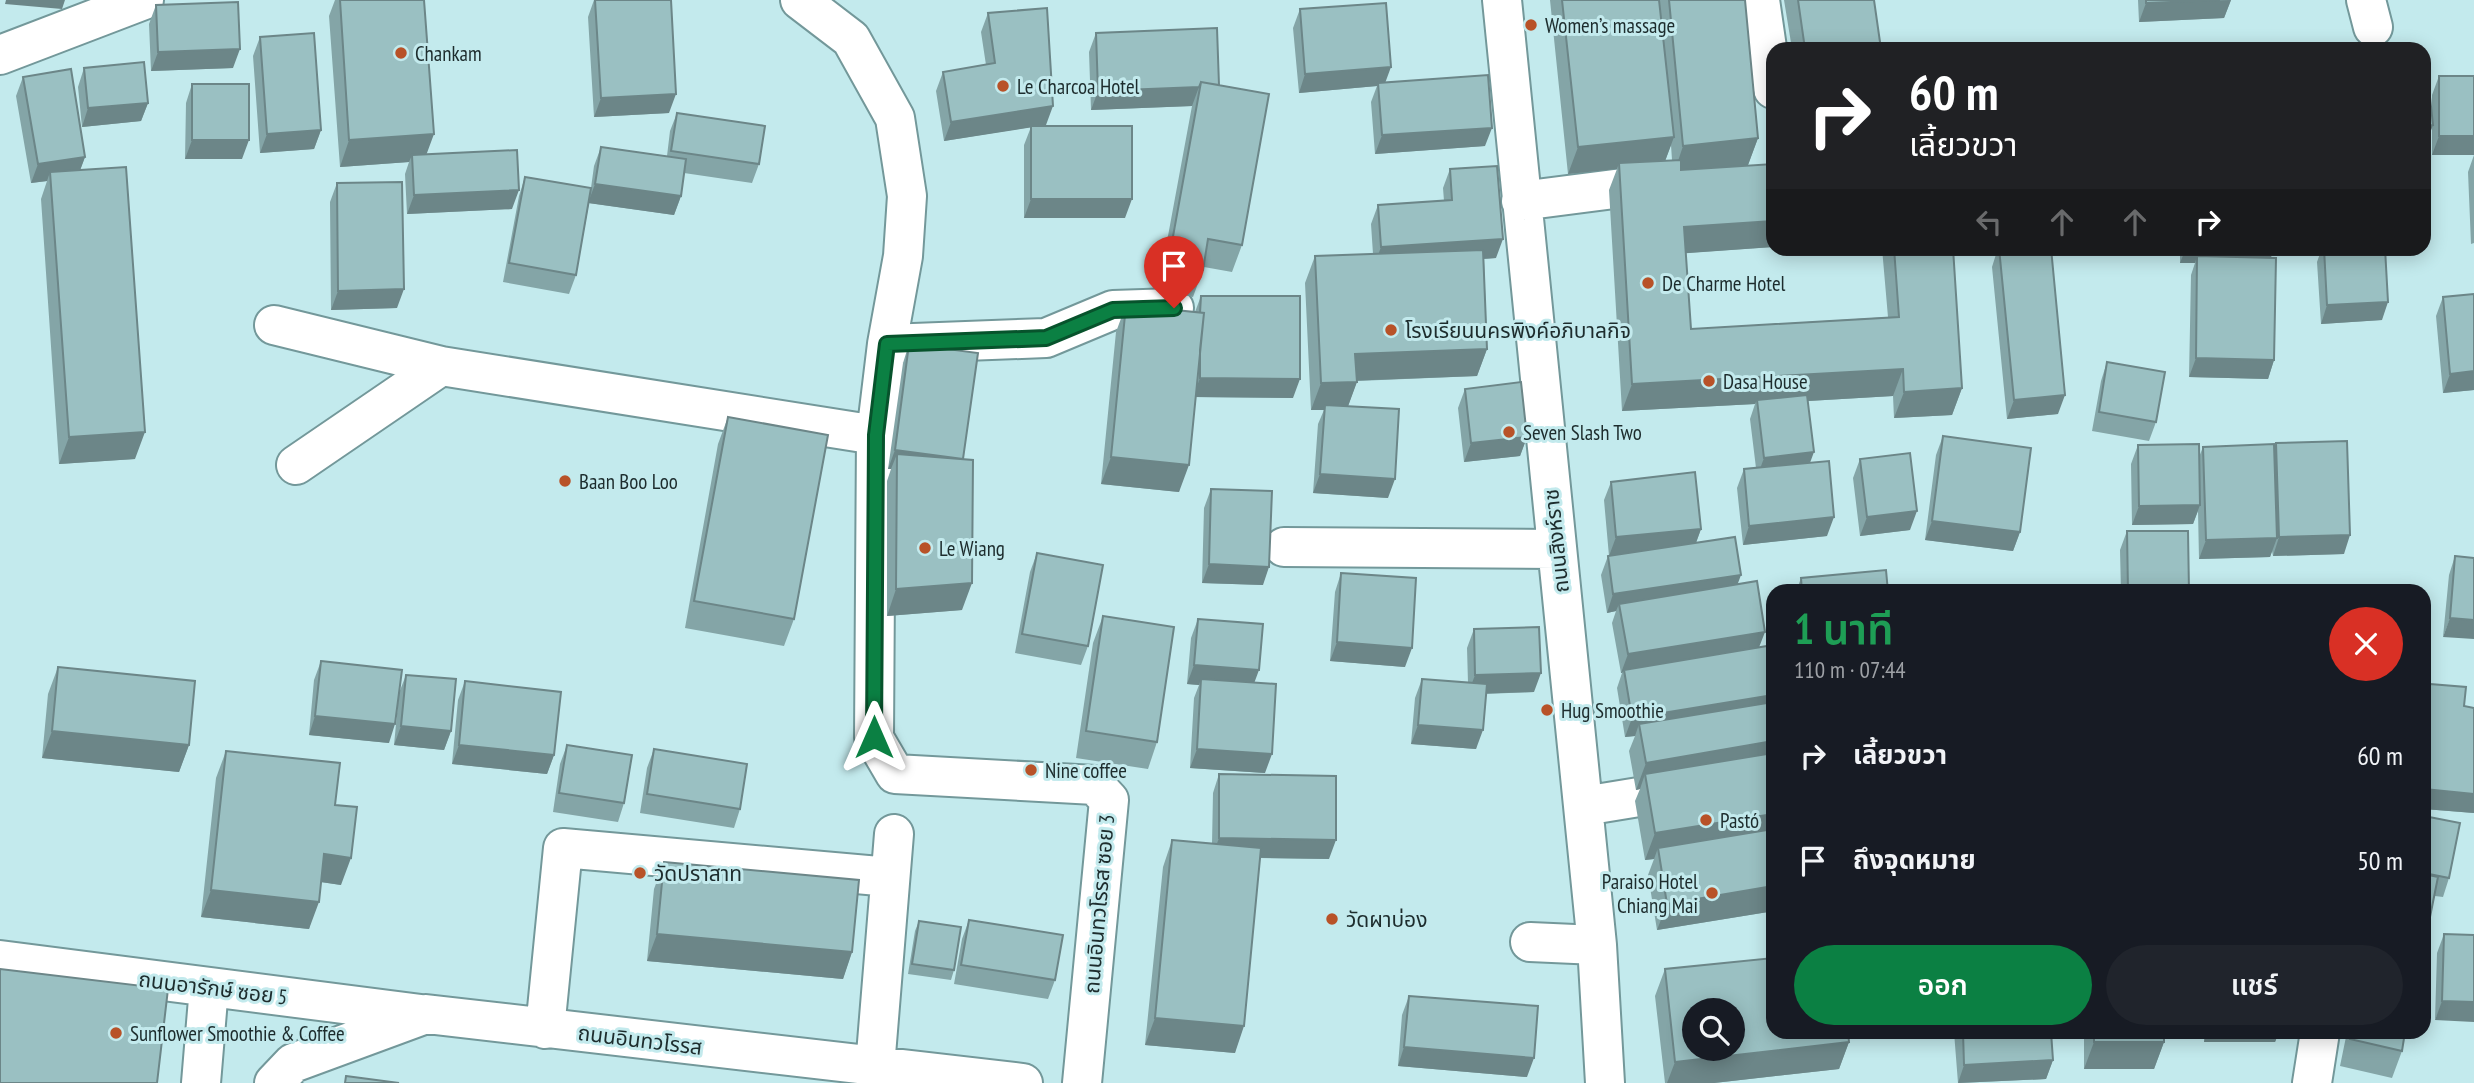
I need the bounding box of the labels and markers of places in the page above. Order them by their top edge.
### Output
place label: Women’s massage [1545,12,1675,39]
marker: Women’s massage [1523,17,1539,33]
place label: Chankam [415,40,482,67]
marker: Chankam [393,45,409,61]
place label: Le Charcoa Hotel [1017,73,1140,100]
marker: Le Charcoa Hotel [995,78,1011,94]
pin [1144,236,1204,308]
place label: De Charme Hotel [1662,270,1786,297]
marker: De Charme Hotel [1640,275,1656,291]
place label: โรงเรียนนครพิงค์อภิบาลกิจ [1405,317,1631,344]
marker: โรงเรียนนครพิงค์อภิบาลกิจ [1383,322,1399,338]
place label: Dasa House [1723,368,1808,395]
marker: Dasa House [1701,373,1717,389]
place label: Seven Slash Two [1523,419,1642,446]
marker: Seven Slash Two [1501,424,1517,440]
place label: Baan Boo Loo [579,468,678,495]
marker: Baan Boo Loo [557,473,573,489]
place label: Le Wiang [939,535,1005,562]
marker: Le Wiang [917,540,933,556]
place label: Hug Smoothie [1561,697,1664,724]
marker: Hug Smoothie [1539,702,1555,718]
place label: Nine coffee [1045,757,1127,784]
marker: Nine coffee [1023,762,1039,778]
place label: Pastó [1720,807,1759,834]
marker: Pastó [1698,812,1714,828]
place label: วัดปราสาท [654,860,742,887]
marker: วัดปราสาท [632,865,648,881]
place label: Paraiso Hotel Chiang Mai [1602,868,1698,919]
marker: Paraiso Hotel Chiang Mai [1704,885,1720,901]
place label: วัดผาบ่อง [1346,906,1427,933]
marker: วัดผาบ่อง [1324,911,1340,927]
place label: Sunflower Smoothie & Coffee [130,1020,345,1047]
marker: Sunflower Smoothie & Coffee [108,1025,124,1041]

